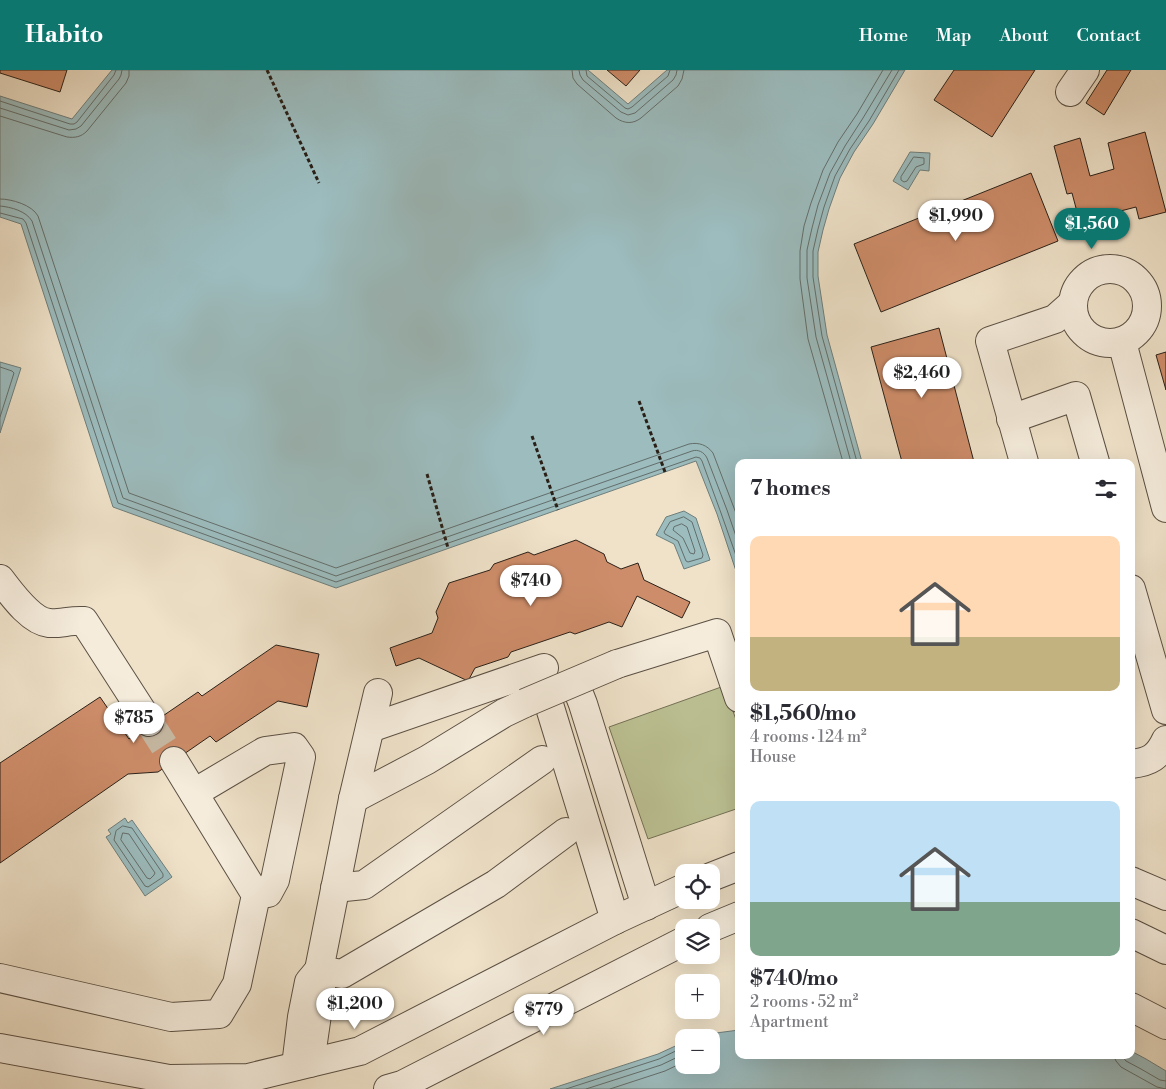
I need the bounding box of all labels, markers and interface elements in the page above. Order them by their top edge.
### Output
text: Habito [25,20,103,50]
text: Home [859,24,908,47]
text: Map [936,24,972,47]
text: About [1000,24,1049,47]
text: Contact [1077,24,1141,47]
pin: $1,990 [915,200,997,242]
text: $1,990 [929,206,983,226]
pin: $1,560 [1051,208,1133,250]
text: $1,560 [1065,214,1119,234]
pin: $2,460 [881,356,963,399]
text: $2,460 [894,363,950,383]
icon: filters [1092,475,1120,503]
text: 7 homes [750,476,831,502]
pin: $740 [501,564,561,607]
icon: home [890,569,980,659]
text: $740 [511,571,551,591]
text: $1,560/mo [750,701,856,727]
pin: $785 [104,702,164,744]
text: $785 [115,708,153,728]
text: 4 rooms · 124 m² [750,727,867,747]
text: House [750,747,796,767]
icon: home [890,834,980,924]
map controls [675,864,720,1074]
button: locate [675,864,720,909]
button: layers [675,919,720,964]
text: $740/mo [750,966,838,992]
button: + [675,974,720,1019]
pin: $1,200 [314,988,396,1030]
text: 2 rooms · 52 m² [750,992,858,1012]
text: $1,200 [327,994,383,1014]
pin: $779 [514,994,574,1036]
text: $779 [525,1000,563,1020]
text: Apartment [750,1012,829,1032]
button: − [675,1029,720,1074]

